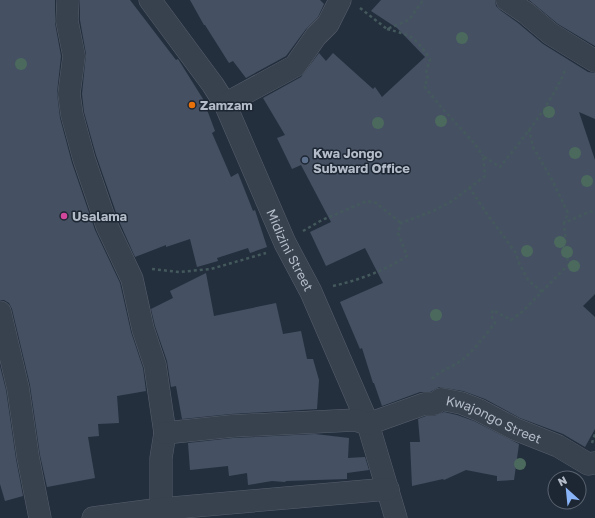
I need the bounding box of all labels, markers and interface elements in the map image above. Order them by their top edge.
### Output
place label: Zamzam [200,97,253,113]
marker: Zamzam [187,100,197,110]
place label: Kwa Jongo Subward Office [313,145,410,176]
marker: Kwa Jongo Subward Office [300,155,310,165]
street label: Midizini Street [263,206,317,294]
place label: Usalama [72,208,128,224]
marker: Usalama [59,211,69,221]
street label: Kwajongo Street [445,392,544,447]
north arrow [547,470,587,510]
text: N [556,473,569,488]

